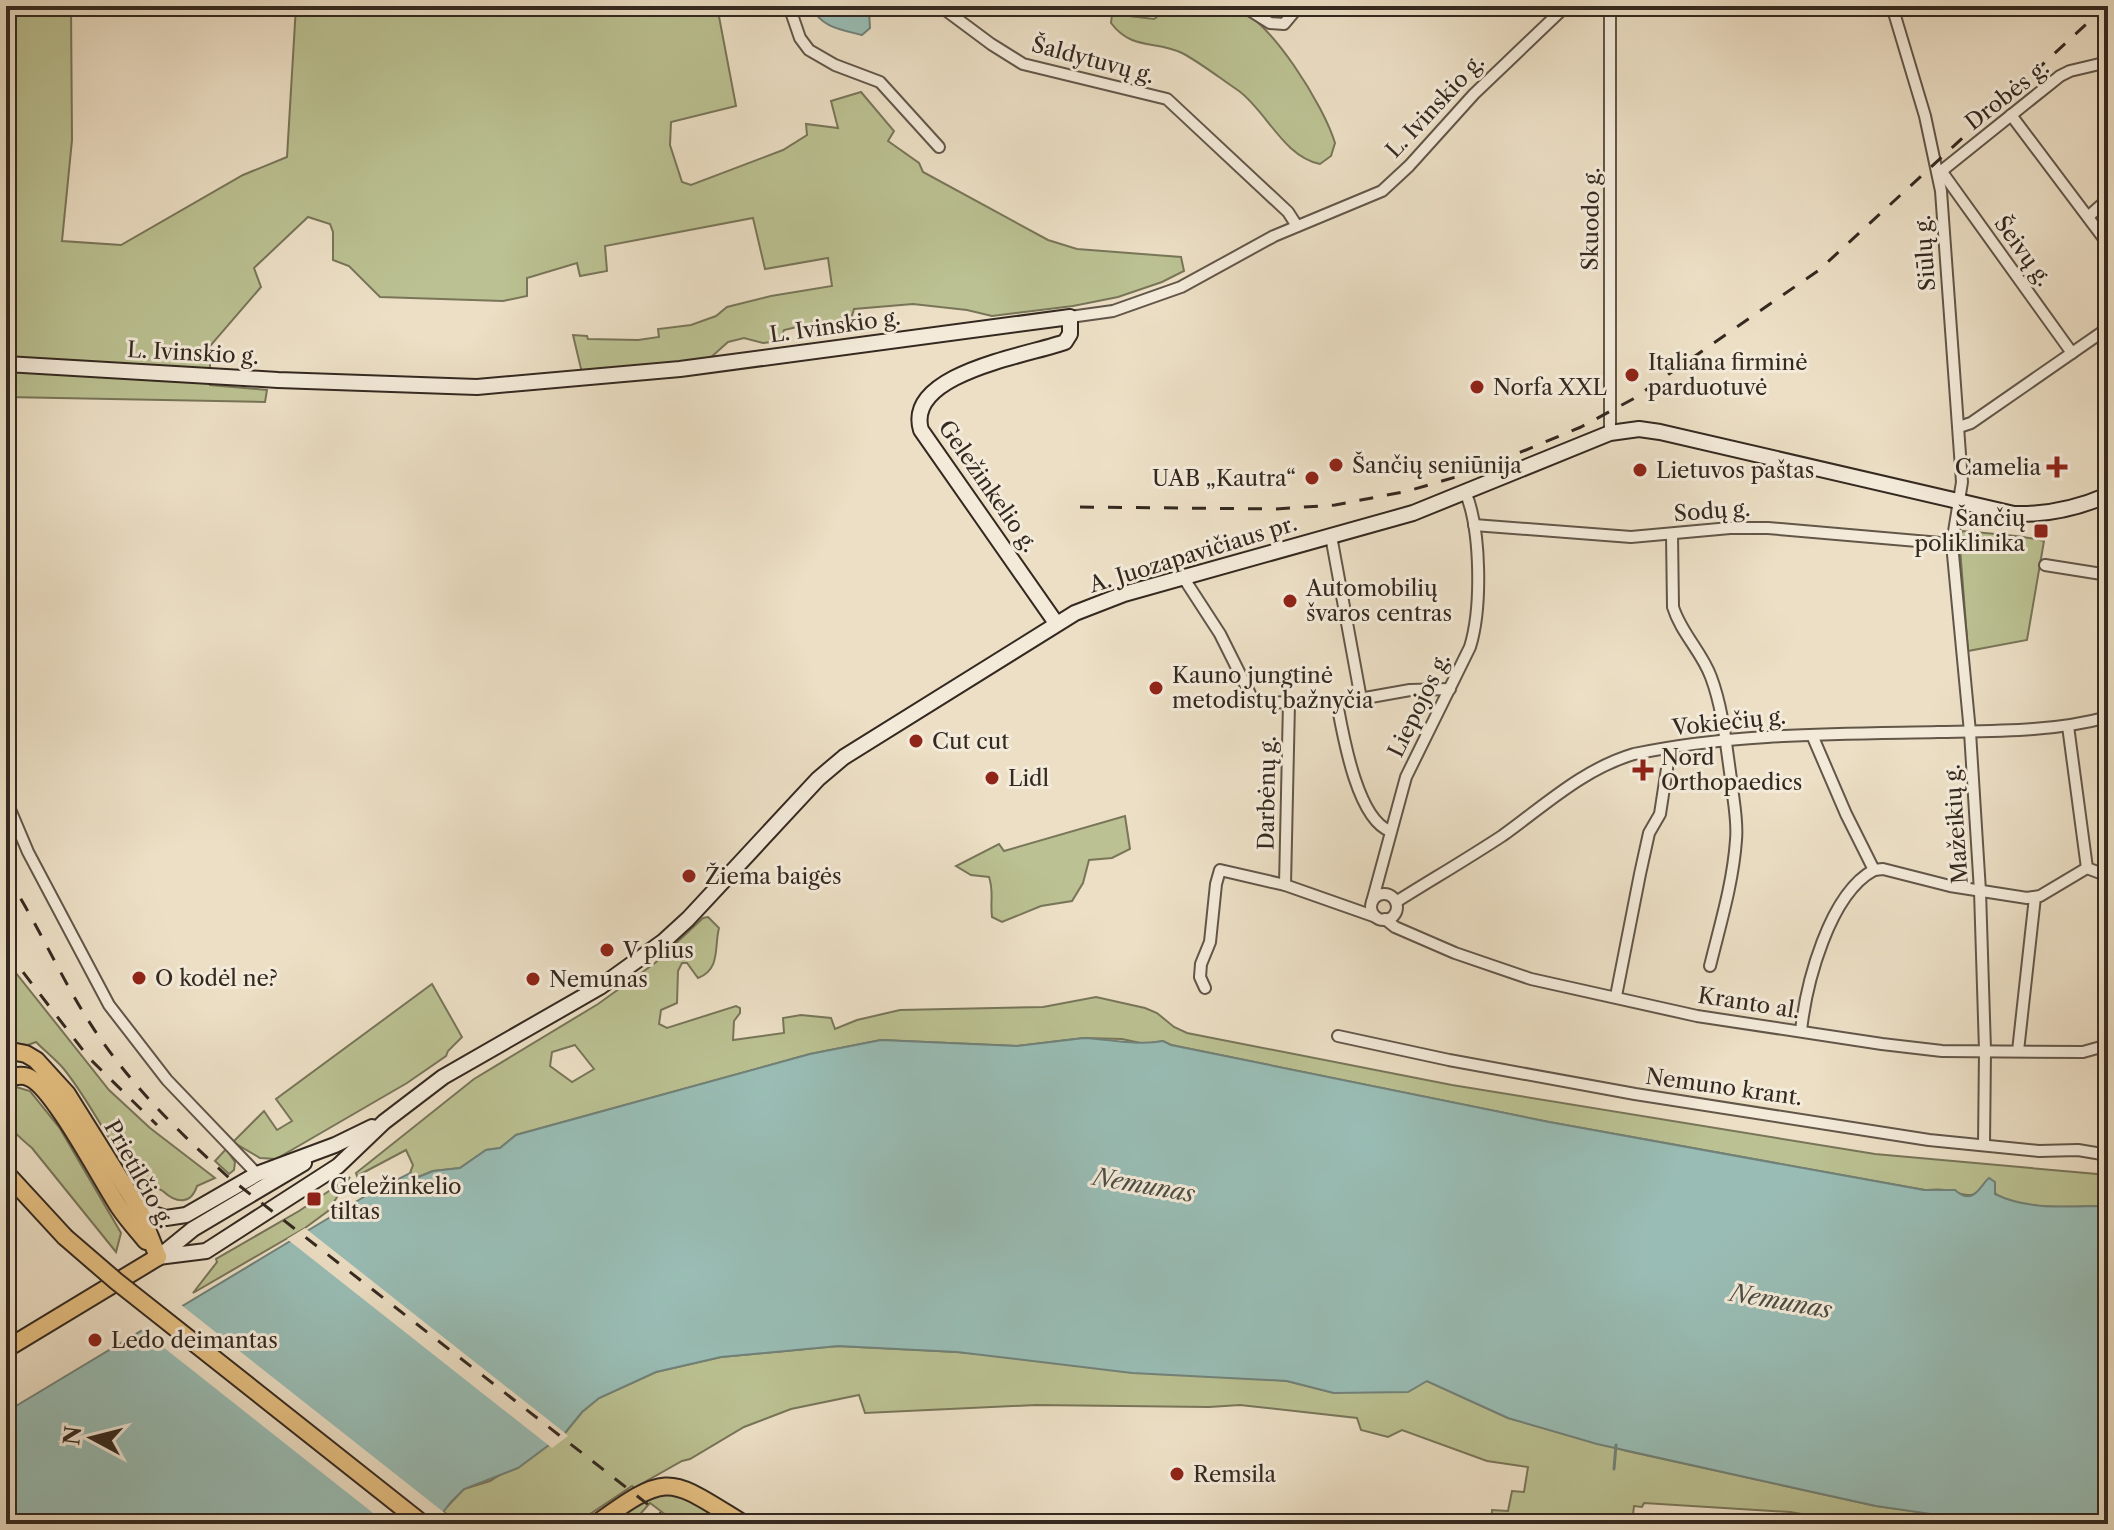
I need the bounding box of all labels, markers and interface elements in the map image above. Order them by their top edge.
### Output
street label: Šaldytuvų g. [1029,30,1158,89]
street label: L. Ivinskio g. [1380,49,1490,163]
street label: Drobės g. [1960,54,2054,136]
street label: Skuodo g. [1577,167,1605,271]
street label: Šeivų g. [1988,210,2058,291]
street label: Siūlų g. [1909,214,1941,292]
street label: L. Ivinskio g. [768,303,902,349]
street label: L. Ivinskio g. [126,336,260,370]
place label: Italiana firminė parduotuvė [1648,349,1808,401]
marker: Italiana firminė parduotuvė [1623,366,1641,384]
place label: Norfa XXL [1493,374,1608,401]
marker: Norfa XXL [1468,378,1486,396]
street label: Geležinkelio g. [933,415,1043,557]
place label: Šančių seniūnija [1352,451,1522,479]
place label: Camelia [1955,454,2041,481]
marker: Šančių seniūnija [1327,456,1345,474]
place label: Lietuvos paštas [1656,457,1814,484]
marker: Camelia [2048,458,2066,476]
marker: Lietuvos paštas [1631,461,1649,479]
place label: UAB „Kautra“ [1152,465,1296,492]
marker: UAB „Kautra“ [1303,469,1321,487]
street label: Sodų g. [1673,495,1751,527]
place label: Šančių poliklinika [1914,504,2026,557]
street label: A. Juozapavičiaus pr. [1085,510,1300,599]
marker: Šančių poliklinika [2032,522,2050,540]
place label: Automobilių švaros centras [1305,575,1452,627]
marker: Automobilių švaros centras [1281,592,1299,610]
street label: Liepojos g. [1382,648,1456,762]
place label: Kauno jungtinė metodistų bažnyčia [1172,662,1374,714]
marker: Kauno jungtinė metodistų bažnyčia [1147,679,1165,697]
street label: Vokiečių g. [1670,703,1787,741]
place label: Cut cut [932,728,1009,755]
marker: Cut cut [907,732,925,750]
street label: Darbėnų g. [1253,736,1281,850]
place label: Nord Orthopaedics [1661,744,1802,796]
marker: Nord Orthopaedics [1632,759,1654,781]
street label: Mažeikių g. [1938,763,1974,885]
place label: Lidl [1008,765,1050,792]
marker: Lidl [983,769,1001,787]
place label: Žiema baigės [705,862,842,890]
marker: Žiema baigės [680,867,698,885]
place label: V plius [622,937,694,964]
marker: V plius [598,941,616,959]
place label: O kodėl ne? [155,965,278,992]
place label: Nemunas [549,966,648,993]
marker: O kodėl ne? [130,969,148,987]
marker: Nemunas [524,970,542,988]
street label: Kranto al. [1696,982,1802,1024]
street label: Nemuno krant. [1644,1063,1804,1111]
street label: Prietilčio g. [98,1115,180,1233]
water label: Nemunas [1089,1161,1198,1208]
place label: Geležinkelio tiltas [330,1173,462,1225]
marker: Geležinkelio tiltas [305,1190,323,1208]
water label: Nemunas [1726,1277,1835,1324]
place label: Ledo deimantas [111,1327,278,1354]
marker: Ledo deimantas [86,1331,104,1349]
north arrow [52,1398,132,1478]
text: N [58,1424,87,1447]
place label: Remsila [1193,1461,1277,1488]
marker: Remsila [1168,1465,1186,1483]

